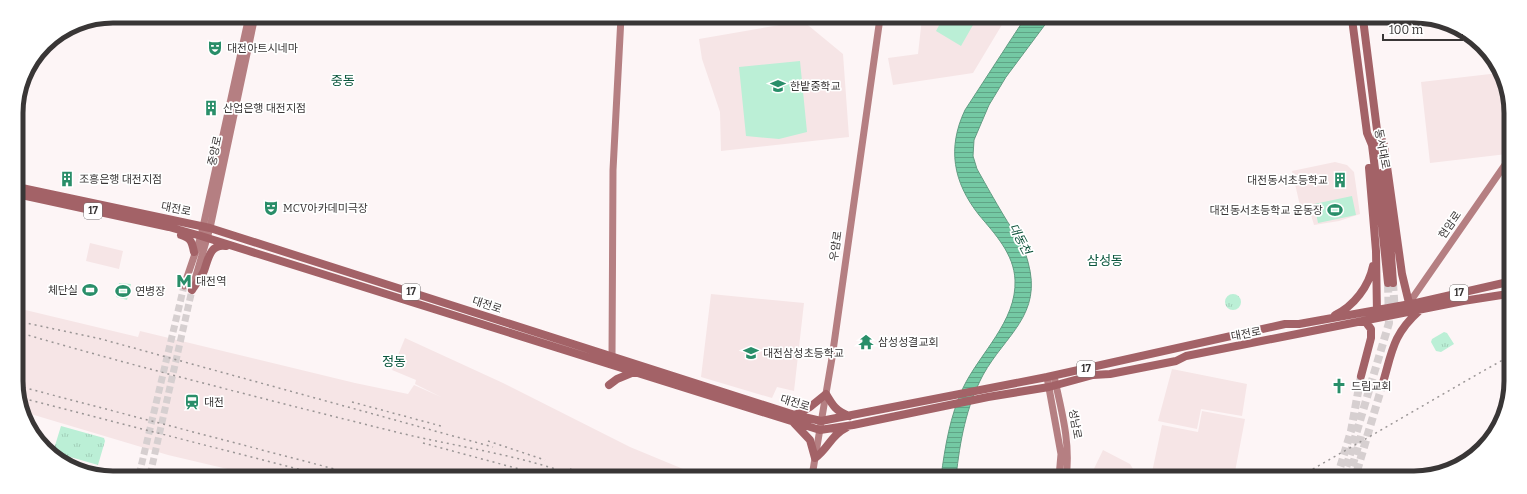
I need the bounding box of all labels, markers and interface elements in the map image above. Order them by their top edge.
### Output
scale bar [1383,16,1462,42]
text: 100 m [1389,23,1424,37]
theatre icon: 대전아트시네마 [206,39,224,57]
place label: 대전아트시네마 [227,42,298,55]
district label: 중동 [331,73,355,88]
school or university icon: 한밭중학교 [769,77,787,95]
place label: 한밭중학교 [790,80,841,93]
building icon: 산업은행 대전지점 [202,99,220,117]
place label: 산업은행 대전지점 [223,102,306,115]
street label: 동서대로 [1372,128,1392,170]
street label: 중앙로 [205,135,225,167]
building icon: 조흥은행 대전지점 [58,170,76,188]
building icon: 대전동서초등학교 [1331,171,1349,189]
place label: 조흥은행 대전지점 [79,173,162,186]
place label: 대전동서초등학교 [1247,174,1328,187]
theatre icon: MCV아카데미극장 [262,199,280,217]
street label: 대전로 [160,200,192,218]
sports icon: 대전동서초등학교 운동장 [1326,201,1344,219]
place label: MCV아카데미극장 [283,202,368,215]
road number: 17 [84,203,102,219]
place label: 대전동서초등학교 운동장 [1209,204,1323,217]
street label: 현암로 [1436,209,1464,241]
water label: 대동천 [1006,221,1035,259]
street label: 우암로 [827,230,845,262]
district label: 삼성동 [1087,253,1123,268]
metro station icon: 대전역 [175,272,193,290]
place label: 대전역 [196,275,226,288]
sports icon: 체단실 [81,281,99,299]
sports icon: 연병장 [114,282,132,300]
place label: 체단실 [48,284,78,297]
road number: 17 [402,284,420,300]
place label: 연병장 [135,285,165,298]
road number: 17 [1450,285,1468,301]
street label: 대전로 [471,294,503,316]
street label: 대전로 [1230,325,1262,343]
temple icon: 삼성성결교회 [857,333,875,351]
place label: 삼성성결교회 [878,336,939,349]
school or university icon: 대전삼성초등학교 [742,344,760,362]
place label: 대전삼성초등학교 [763,347,844,360]
district label: 정동 [382,354,406,369]
road number: 17 [1077,361,1095,377]
church icon: 드림교회 [1330,377,1348,395]
place label: 드림교회 [1351,380,1391,393]
street label: 대전로 [779,392,811,414]
station icon: 대전 [183,393,201,411]
place label: 대전 [204,396,224,409]
street label: 성남로 [1066,408,1084,440]

